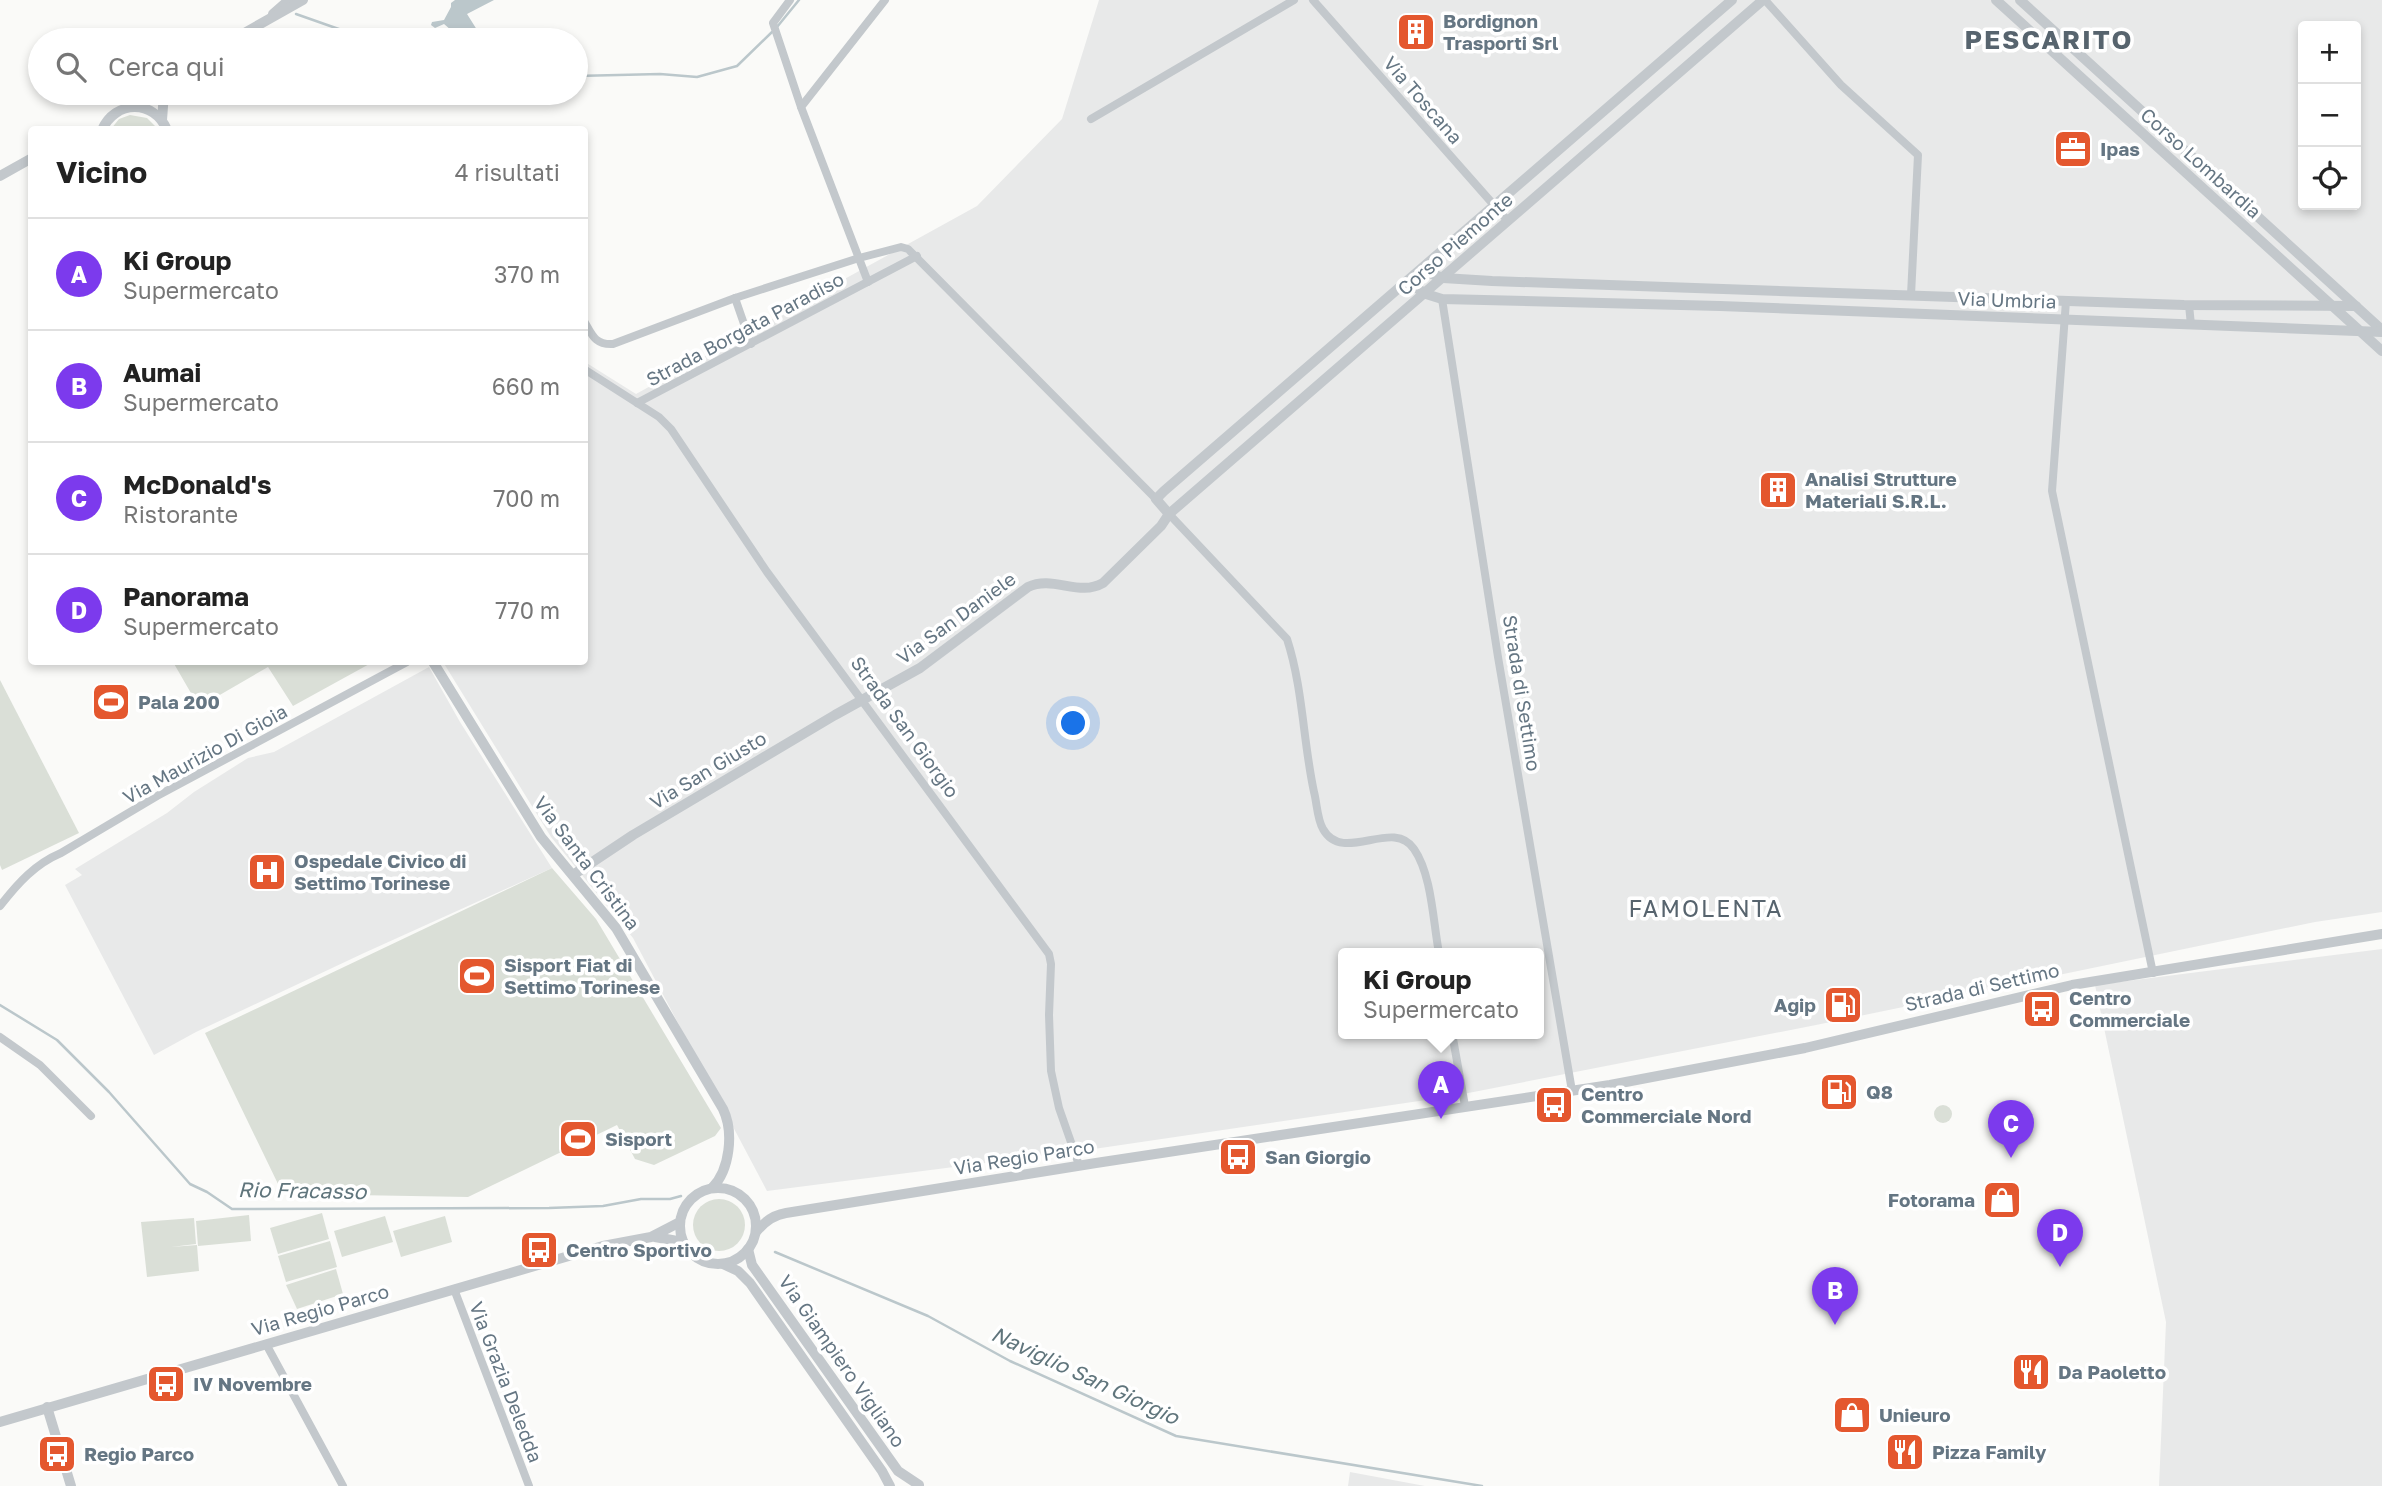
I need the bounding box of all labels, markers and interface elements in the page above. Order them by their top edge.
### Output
place label: Bordignon Trasporti Srl [1443,9,1558,54]
building icon: Bordignon Trasporti Srl [1395,11,1437,53]
map controls [2298,21,2361,210]
button: + [2298,21,2361,84]
district label: PESCARITO [1964,24,2134,55]
search box [28,28,588,105]
icon: search [52,48,90,86]
text: Cerca qui [108,51,225,82]
street label: Via Toscana [1379,51,1468,148]
button: − [2298,84,2361,147]
street label: Corso Lombardia [2136,103,2266,223]
office icon: Ipas [2052,128,2094,170]
place label: Ipas [2100,137,2140,160]
button: locate [2298,147,2361,210]
text: Vicino [56,154,147,190]
text: 4 risultati [455,158,560,186]
street label: Corso Piemonte [1392,187,1517,300]
text: Ki Group [123,245,231,276]
text: A [71,260,87,288]
text: 370 m [494,260,560,288]
street label: Strada Borgata Paradiso [642,267,847,390]
text: Supermercato [123,276,279,304]
street label: Via Umbria [1957,286,2057,313]
text: Aumai [123,357,202,388]
text: B [71,372,87,400]
text: 660 m [492,372,560,400]
text: Supermercato [123,388,279,416]
place label: Analisi Strutture Materiali S.R.L. [1805,467,1957,512]
text: McDonald's [123,469,271,500]
building icon: Analisi Strutture Materiali S.R.L. [1757,469,1799,511]
text: C [71,484,87,512]
text: 700 m [493,484,560,512]
text: Ristorante [123,500,238,528]
street label: Via San Daniele [892,567,1020,668]
text: Panorama [123,581,249,612]
text: D [71,596,87,624]
text: 770 m [495,596,560,624]
text: Supermercato [123,612,279,640]
street label: Strada di Settimo [1499,613,1546,773]
street label: Strada San Giorgio [846,652,964,802]
sports icon: Pala 200 [90,681,132,723]
place label: Pala 200 [138,690,220,713]
street label: Via Maurizio Di Gioia [119,699,291,808]
your location [1056,706,1090,740]
street label: Via San Giusto [645,726,770,813]
street label: Via Santa Cristina [530,791,645,934]
place label: Ospedale Civico di Settimo Torinese [294,849,466,894]
hospital icon: Ospedale Civico di Settimo Torinese [246,851,288,893]
district label: FAMOLENTA [1629,894,1783,922]
popup [1338,948,1544,1039]
place label: Sisport Fiat di Settimo Torinese [504,953,660,998]
sports icon: Sisport Fiat di Settimo Torinese [456,955,498,997]
street label: Strada di Settimo [1903,958,2061,1015]
text: Ki Group [1363,964,1471,995]
fuel station icon: Agip [1822,984,1864,1026]
place label: Centro Commerciale [2069,986,2190,1031]
bus stop icon: Centro Commerciale [2021,988,2063,1030]
place label: Agip [1774,993,1816,1016]
text: Supermercato [1363,995,1519,1023]
pin: A [1418,1061,1464,1119]
fuel station icon: Q8 [1818,1071,1860,1113]
place label: Q8 [1866,1080,1893,1103]
place label: Centro Commerciale Nord [1581,1082,1752,1127]
bus stop icon: Centro Commerciale Nord [1533,1084,1575,1126]
pin: C [1988,1100,2034,1158]
sports icon: Sisport [557,1118,599,1160]
place label: Sisport [605,1127,672,1150]
street label: Via Regio Parco [952,1134,1096,1179]
bus stop icon: San Giorgio [1217,1136,1259,1178]
place label: San Giorgio [1265,1145,1371,1168]
water label: Rio Fracasso [238,1176,368,1204]
shop icon: Fotorama [1981,1179,2023,1221]
place label: Fotorama [1888,1188,1975,1211]
pin: D [2037,1209,2083,1267]
bus stop icon: Centro Sportivo [518,1229,560,1271]
place label: Centro Sportivo [566,1238,712,1261]
pin: B [1812,1267,1858,1325]
street label: Via Giampiero Vigliano [774,1270,911,1451]
street label: Via Regio Parco [248,1279,391,1340]
street label: Via Grazia Deledda [465,1298,548,1465]
water label: Naviglio San Giorgio [988,1320,1184,1430]
restaurant icon: Da Paoletto [2010,1351,2052,1393]
place label: Da Paoletto [2058,1360,2166,1383]
bus stop icon: IV Novembre [145,1363,187,1405]
place label: IV Novembre [193,1372,312,1395]
shop icon: Unieuro [1831,1394,1873,1436]
place label: Unieuro [1879,1403,1951,1426]
restaurant icon: Pizza Family [1884,1431,1926,1473]
bus stop icon: Regio Parco [36,1433,78,1475]
place label: Pizza Family [1932,1440,2047,1463]
place label: Regio Parco [84,1442,194,1465]

